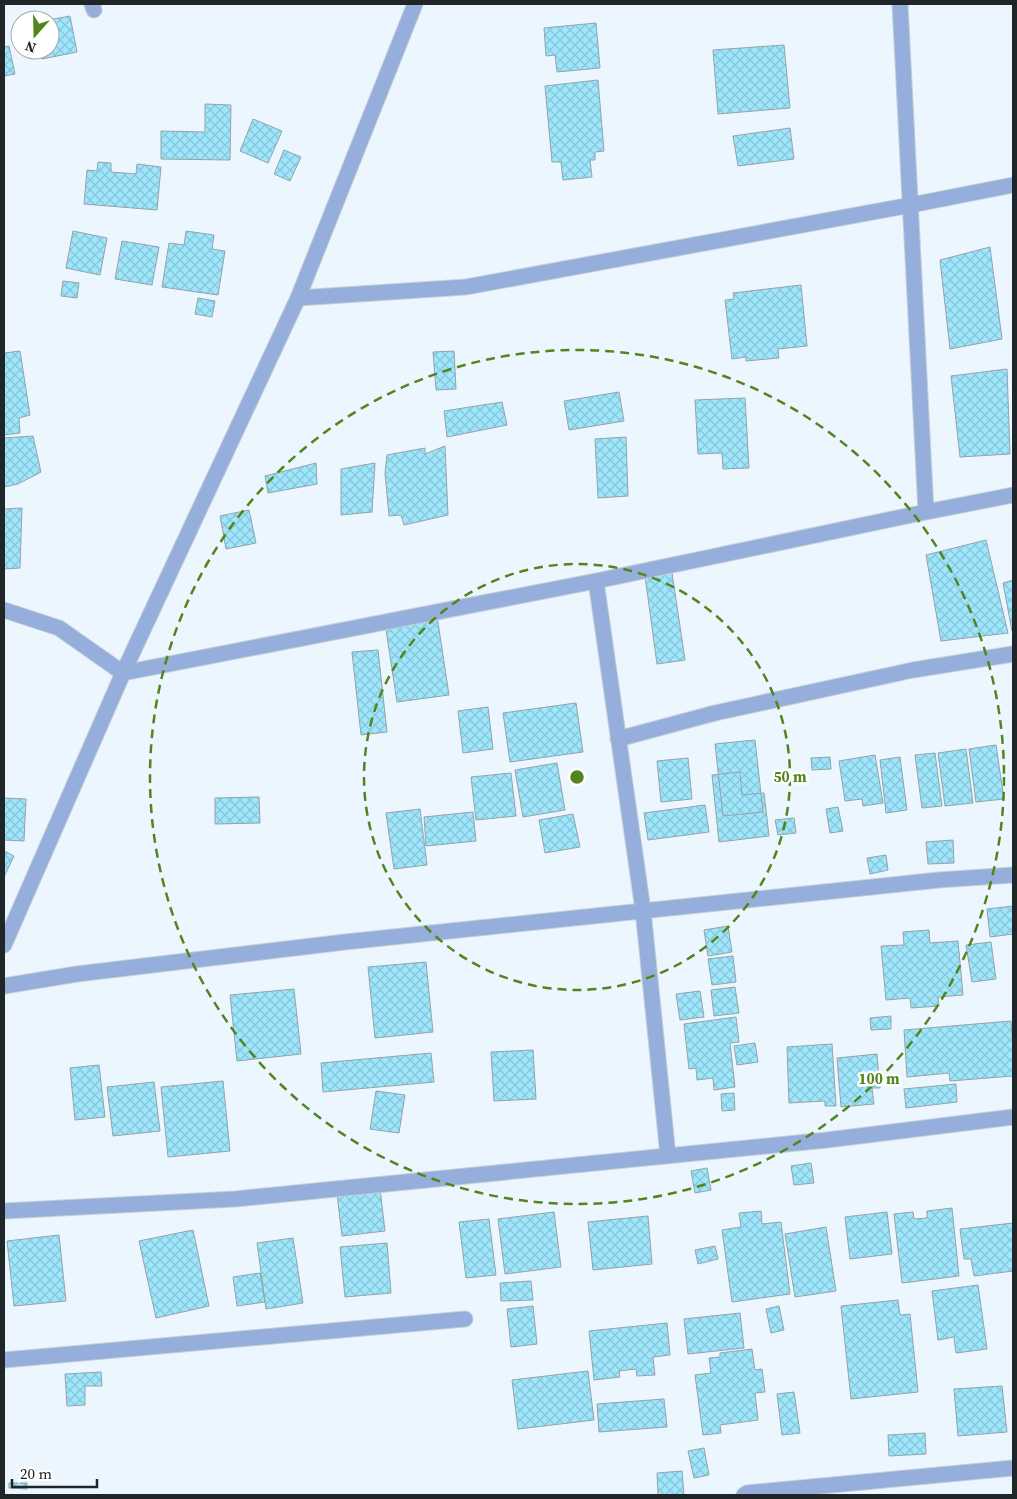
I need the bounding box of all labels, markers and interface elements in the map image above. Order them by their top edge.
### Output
north arrow [10,10,60,60]
text: N [22,36,39,58]
text: 50 m [773,766,807,787]
centre of rings [568,768,586,786]
text: 100 m [858,1068,900,1089]
scale bar [12,1456,98,1488]
text: 20 m [20,1463,52,1484]

